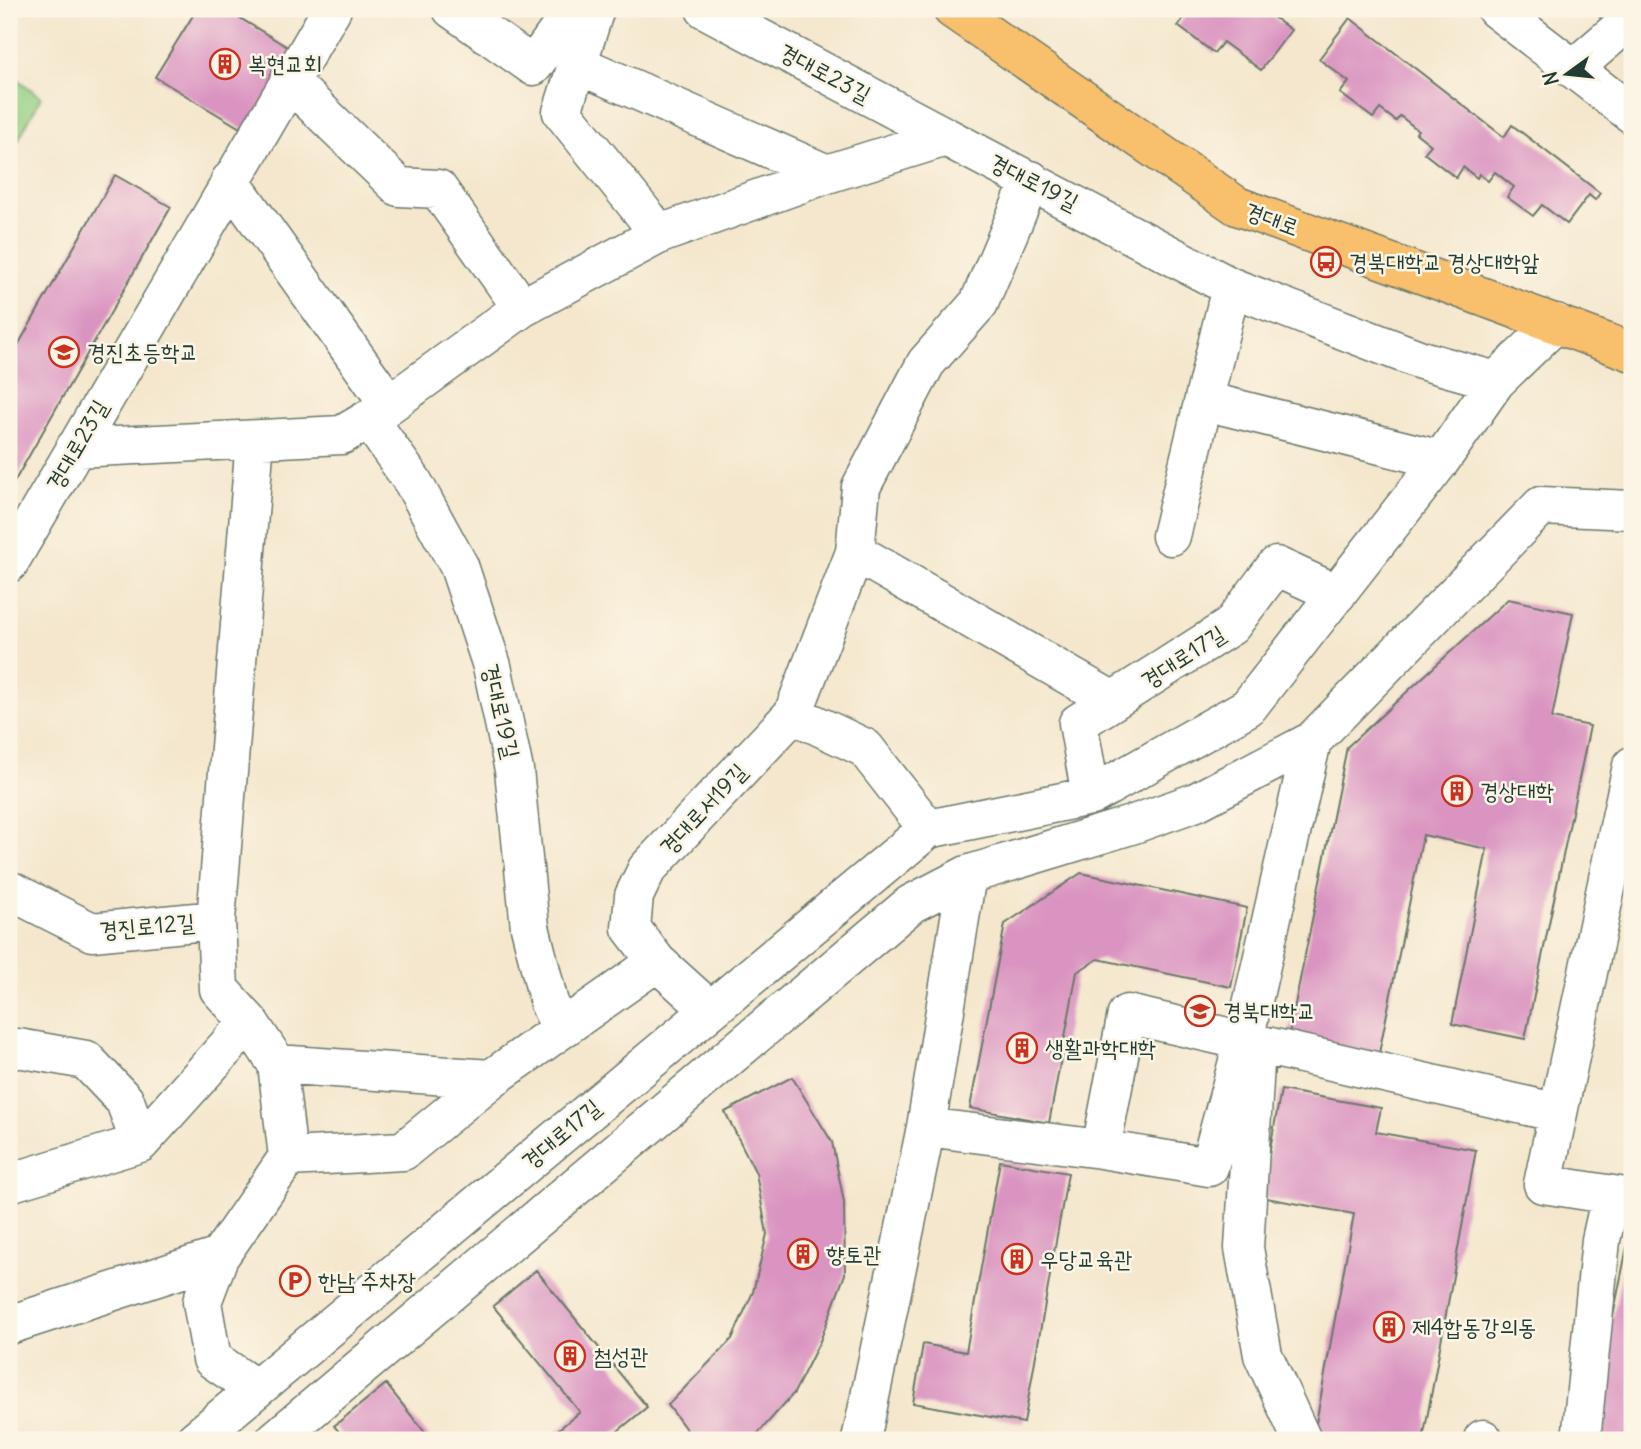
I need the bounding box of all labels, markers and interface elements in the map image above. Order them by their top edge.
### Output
street label: 경대로23길 [774,36,876,109]
north arrow [1532,38,1602,108]
building icon: 복현교회 [208,47,242,81]
place label: 복현교회 [248,49,322,78]
text: N [1537,69,1564,88]
street label: 경대로19길 [985,147,1084,216]
street label: 경대로 [1241,195,1303,242]
bus stop icon: 경북대학교 경상대학앞 [1309,245,1343,279]
place label: 경북대학교 경상대학앞 [1349,247,1540,276]
school or university icon: 경진초등학교 [47,335,81,369]
place label: 경진초등학교 [87,337,198,366]
street label: 경대로23길 [39,394,114,495]
street label: 경대로17길 [1135,619,1230,694]
street label: 경대로19길 [477,661,526,761]
street label: 경대로서19길 [653,757,752,861]
building icon: 경상대학 [1440,774,1474,808]
place label: 경상대학 [1480,776,1554,805]
street label: 경진로12길 [98,907,196,944]
school or university icon: 경북대학교 [1183,994,1217,1028]
place label: 경북대학교 [1223,996,1316,1025]
building icon: 생활과학대학 [1005,1031,1039,1065]
place label: 생활과학대학 [1045,1033,1156,1062]
street label: 경대로17길 [515,1092,606,1175]
building icon: 향토관 [786,1237,820,1271]
place label: 향토관 [826,1239,882,1268]
building icon: 우당교육관 [1000,1242,1034,1276]
place label: 우당교육관 [1040,1244,1133,1273]
parking icon: 한남 주차장 [278,1264,312,1298]
place label: 한남 주차장 [318,1266,416,1295]
building icon: 제4합동강의동 [1372,1310,1406,1344]
place label: 제4합동강의동 [1412,1312,1536,1341]
building icon: 첨성관 [553,1339,587,1373]
place label: 첨성관 [593,1341,649,1370]

